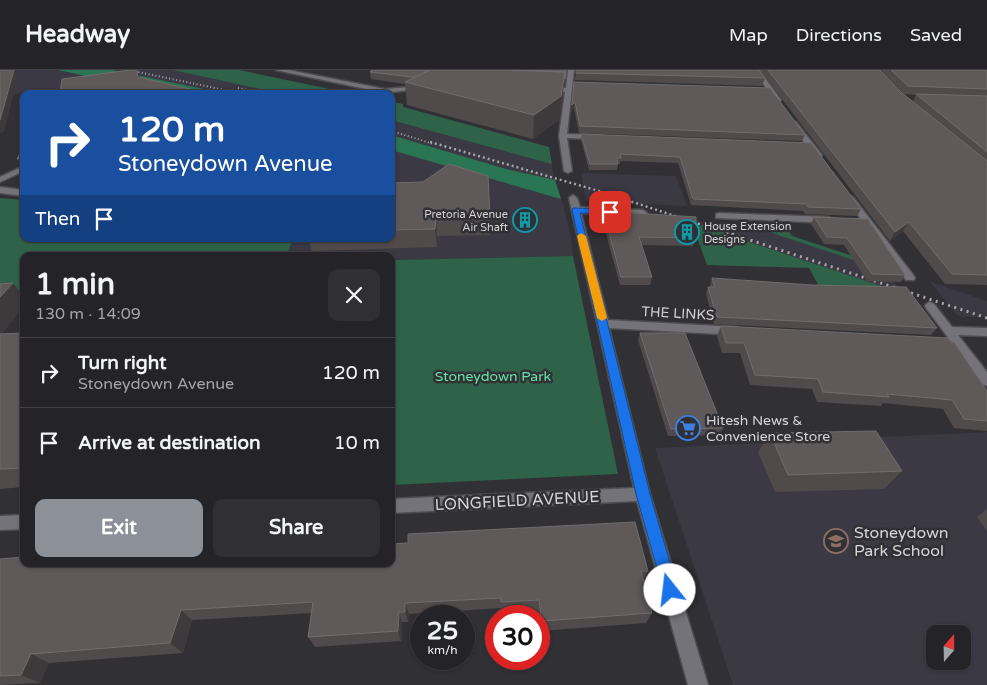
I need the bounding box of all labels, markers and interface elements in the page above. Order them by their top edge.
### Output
text: Headway [25,20,130,49]
text: Map [729,24,768,46]
text: Directions [796,24,882,46]
text: Saved [910,24,962,46]
text: 120 m [118,109,225,151]
icon: right [35,110,100,175]
text: Stoneydown Avenue [118,151,332,177]
pin [589,191,631,233]
icon: arrive [596,198,624,226]
icon: arrive [90,205,118,233]
building icon: Pretoria Avenue Air Shaft [512,207,538,233]
text: Then [35,208,80,230]
place label: Pretoria Avenue Air Shaft [424,208,508,234]
building icon: House Extension Designs [674,219,700,245]
place label: House Extension Designs [704,220,791,246]
text: 1 min [35,266,115,303]
button: close [328,269,380,321]
street label: THE LINKS [641,303,715,324]
text: 130 m · 14:09 [35,304,141,324]
text: Turn right [78,352,166,374]
icon: right [35,359,63,387]
text: 120 m [322,362,380,384]
park label: Stoneydown Park [435,368,552,385]
text: Stoneydown Avenue [78,374,234,394]
place label: Hitesh News & Convenience Store [706,412,830,445]
supermarket icon: Hitesh News & Convenience Store [675,415,701,441]
icon: arrive [35,429,63,457]
text: Arrive at destination [78,432,261,454]
text: 10 m [334,432,380,454]
street label: LONGFIELD AVENUE [434,487,600,515]
button: Exit [35,499,203,557]
button: Share [213,499,380,557]
place label: Stoneydown Park School [854,523,949,561]
school or university icon: Stoneydown Park School [823,528,849,554]
position arrow [643,563,695,615]
speed limit sign: 30 [485,605,550,670]
text: 25 [427,616,458,646]
north arrow [926,625,971,670]
map controls [926,625,971,670]
text: km/h [427,643,458,657]

